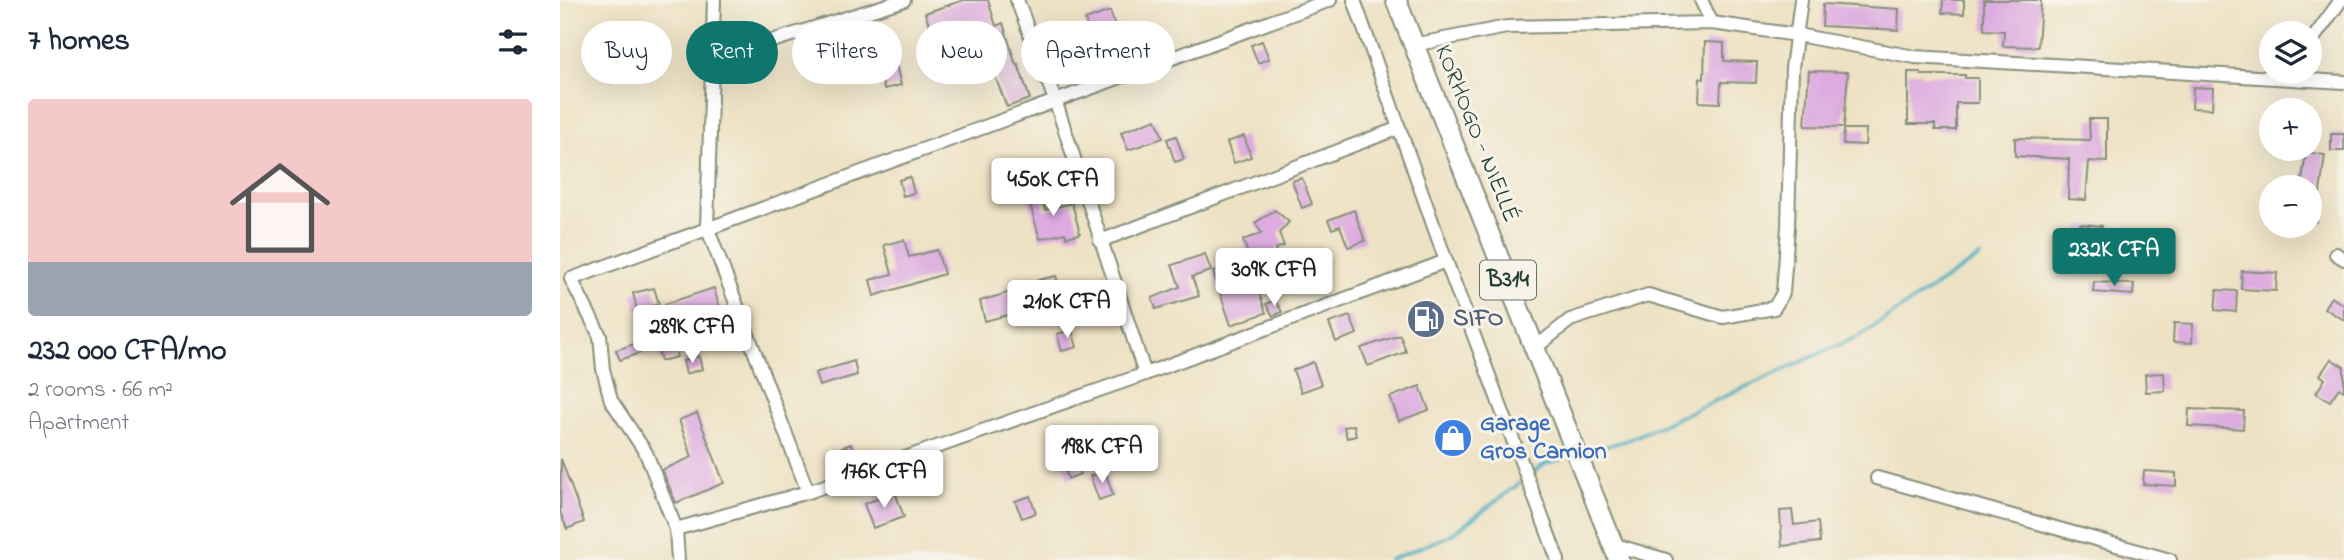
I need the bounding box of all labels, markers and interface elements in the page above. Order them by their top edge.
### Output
text: 7 homes [28,20,130,64]
chip: Buy [581,21,672,84]
chip: Rent [686,21,778,84]
chip: Filters [792,21,902,84]
chip: New [916,21,1007,84]
chip: Apartment [1021,21,1175,84]
map controls [2259,21,2322,238]
button: layers [2259,21,2322,84]
icon: filters [494,23,532,61]
street label: KORHOGO - NIELLÉ [1424,40,1528,228]
button: + [2259,98,2322,161]
icon: home [217,145,343,271]
pin: 450K CFA [981,158,1125,218]
text: 450K CFA [1007,164,1099,197]
button: − [2259,175,2322,238]
pin: 232K CFA [2042,229,2186,288]
text: 232K CFA [2069,234,2159,267]
pin: 309K CFA [1202,248,1346,308]
text: 309K CFA [1232,254,1316,287]
road number: B314 [1480,260,1536,300]
pin: 210K CFA [995,280,1139,340]
text: 210K CFA [1023,286,1111,319]
fuel station icon: SIFO [1405,298,1447,340]
place label: SIFO [1453,302,1503,337]
pin: 289K CFA [620,306,764,365]
text: 289K CFA [649,311,735,344]
text: 232 000 CFA/mo [28,330,227,374]
text: 2 rooms · 66 m² [28,374,173,407]
text: Apartment [28,407,129,440]
place label: Garage Gros Camion [1480,407,1607,470]
shop icon: Garage Gros Camion [1432,417,1474,459]
pin: 198K CFA [1030,426,1174,485]
text: 198K CFA [1061,431,1143,464]
pin: 176K CFA [812,450,956,510]
text: 176K CFA [841,456,927,489]

